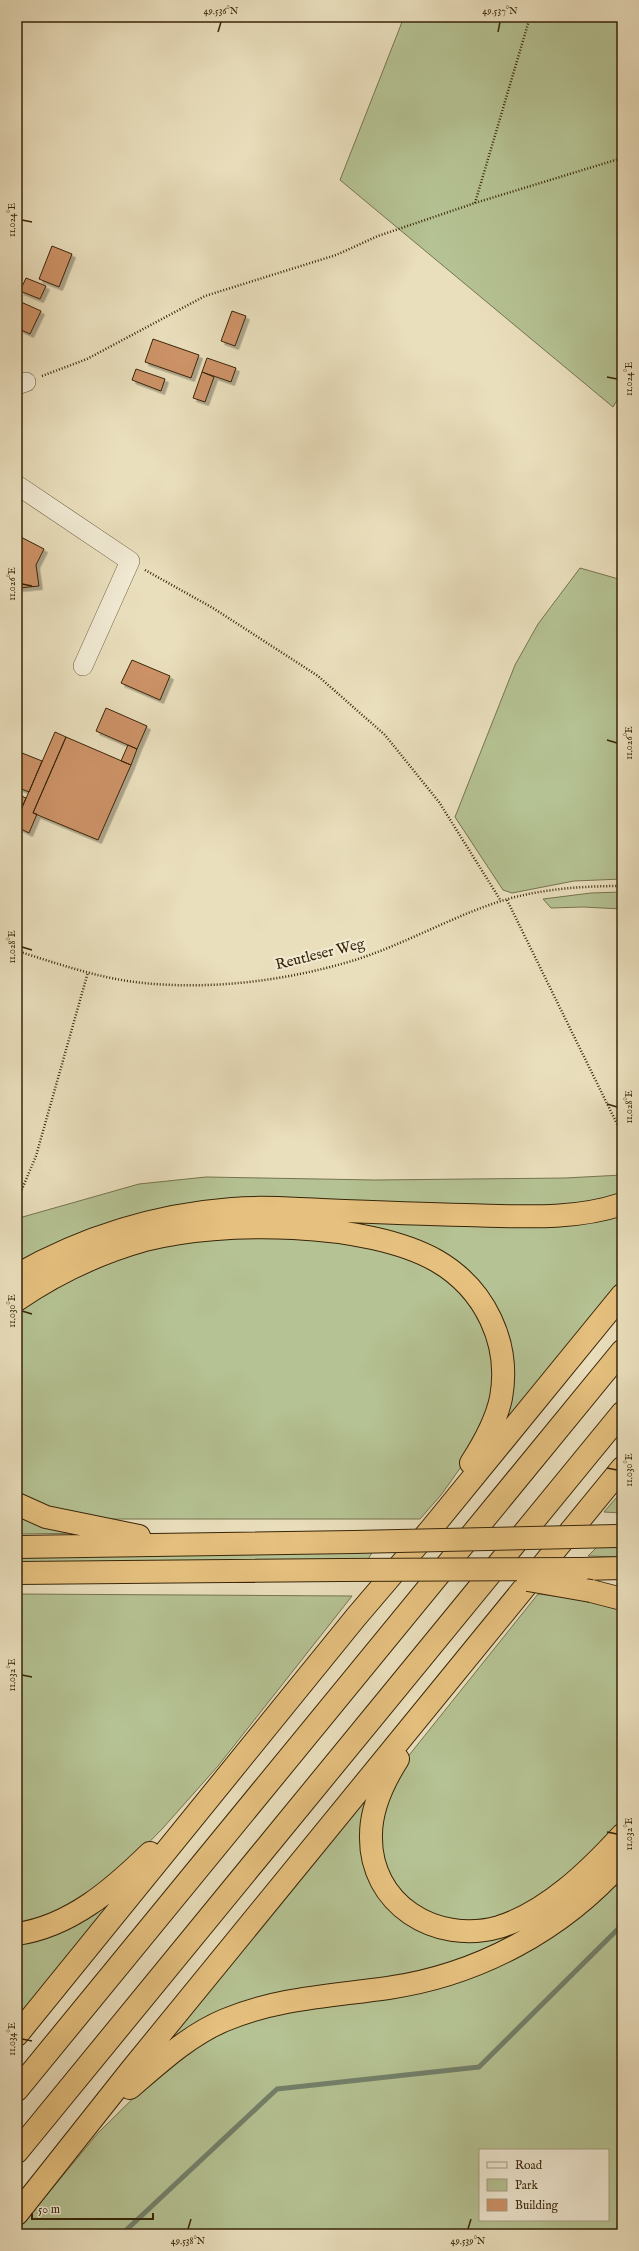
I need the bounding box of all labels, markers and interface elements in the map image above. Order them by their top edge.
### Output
text: 49.536°N [204,5,239,18]
text: 49.537°N [482,5,518,18]
text: 11.024°E [6,203,19,237]
text: 11.024°E [623,362,636,396]
text: 11.026°E [6,567,19,601]
text: 11.026°E [623,726,636,760]
text: 11.028°E [6,930,19,964]
street label: Reutleser Weg [273,933,368,974]
text: 11.028°E [623,1090,636,1124]
text: 11.030°E [6,1294,19,1328]
text: 11.030°E [623,1453,636,1487]
text: 11.032°E [6,1658,19,1692]
text: 11.032°E [623,1817,636,1851]
text: 11.034°E [6,2022,19,2056]
legend [479,2149,609,2221]
text: Road [515,2158,543,2173]
text: Park [515,2178,538,2193]
scale bar [32,2195,153,2221]
text: Building [515,2198,559,2213]
text: 50 m [38,2202,60,2217]
text: 49.538°N [171,2235,206,2248]
text: 49.539°N [451,2235,486,2248]

